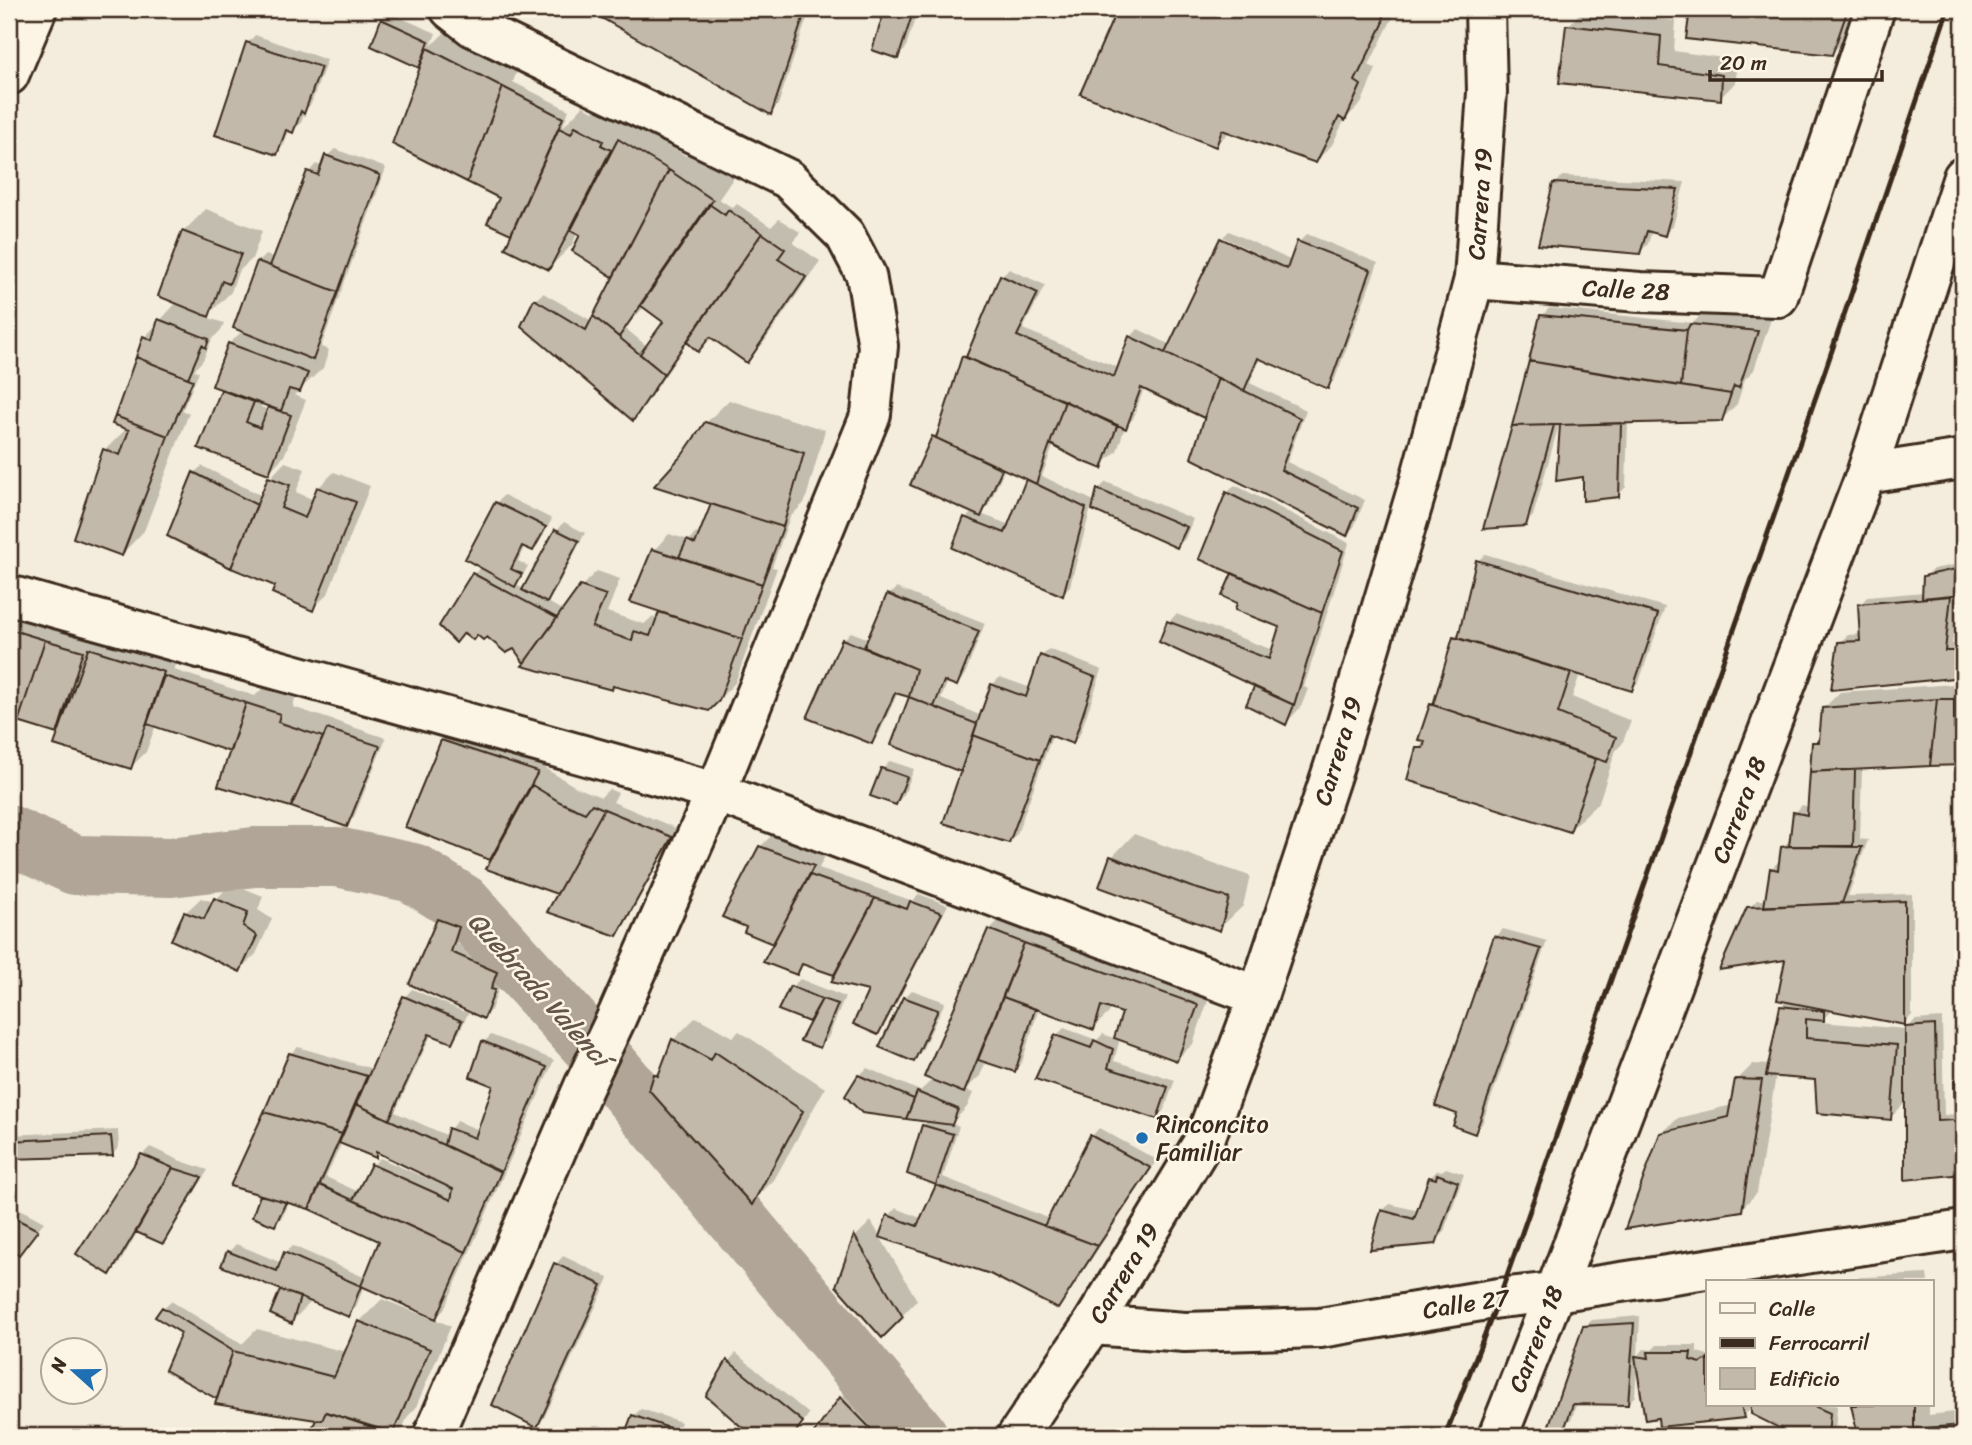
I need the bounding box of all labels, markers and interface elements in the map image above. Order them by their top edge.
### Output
scale bar [1710,38,1881,82]
text: 20 m [1720,44,1767,82]
street label: Carrera 19 [1455,147,1505,261]
street label: Calle 28 [1581,267,1671,313]
street label: Carrera 19 [1302,691,1374,811]
street label: Carrera 18 [1699,750,1779,870]
water label: Quebrada Valencí [456,901,627,1083]
place label: Rinconcito Familiar [1156,1103,1269,1173]
marker: Rinconcito Familiar [1134,1130,1150,1146]
street label: Carrera 19 [1077,1214,1171,1332]
street label: Calle 27 [1420,1276,1513,1332]
street label: Carrera 18 [1496,1279,1576,1399]
legend [1706,1280,1934,1406]
text: Calle [1769,1290,1816,1328]
text: Ferrocarril [1769,1324,1870,1362]
north arrow [38,1336,108,1406]
text: N [40,1352,77,1378]
text: Edificio [1769,1360,1840,1398]

